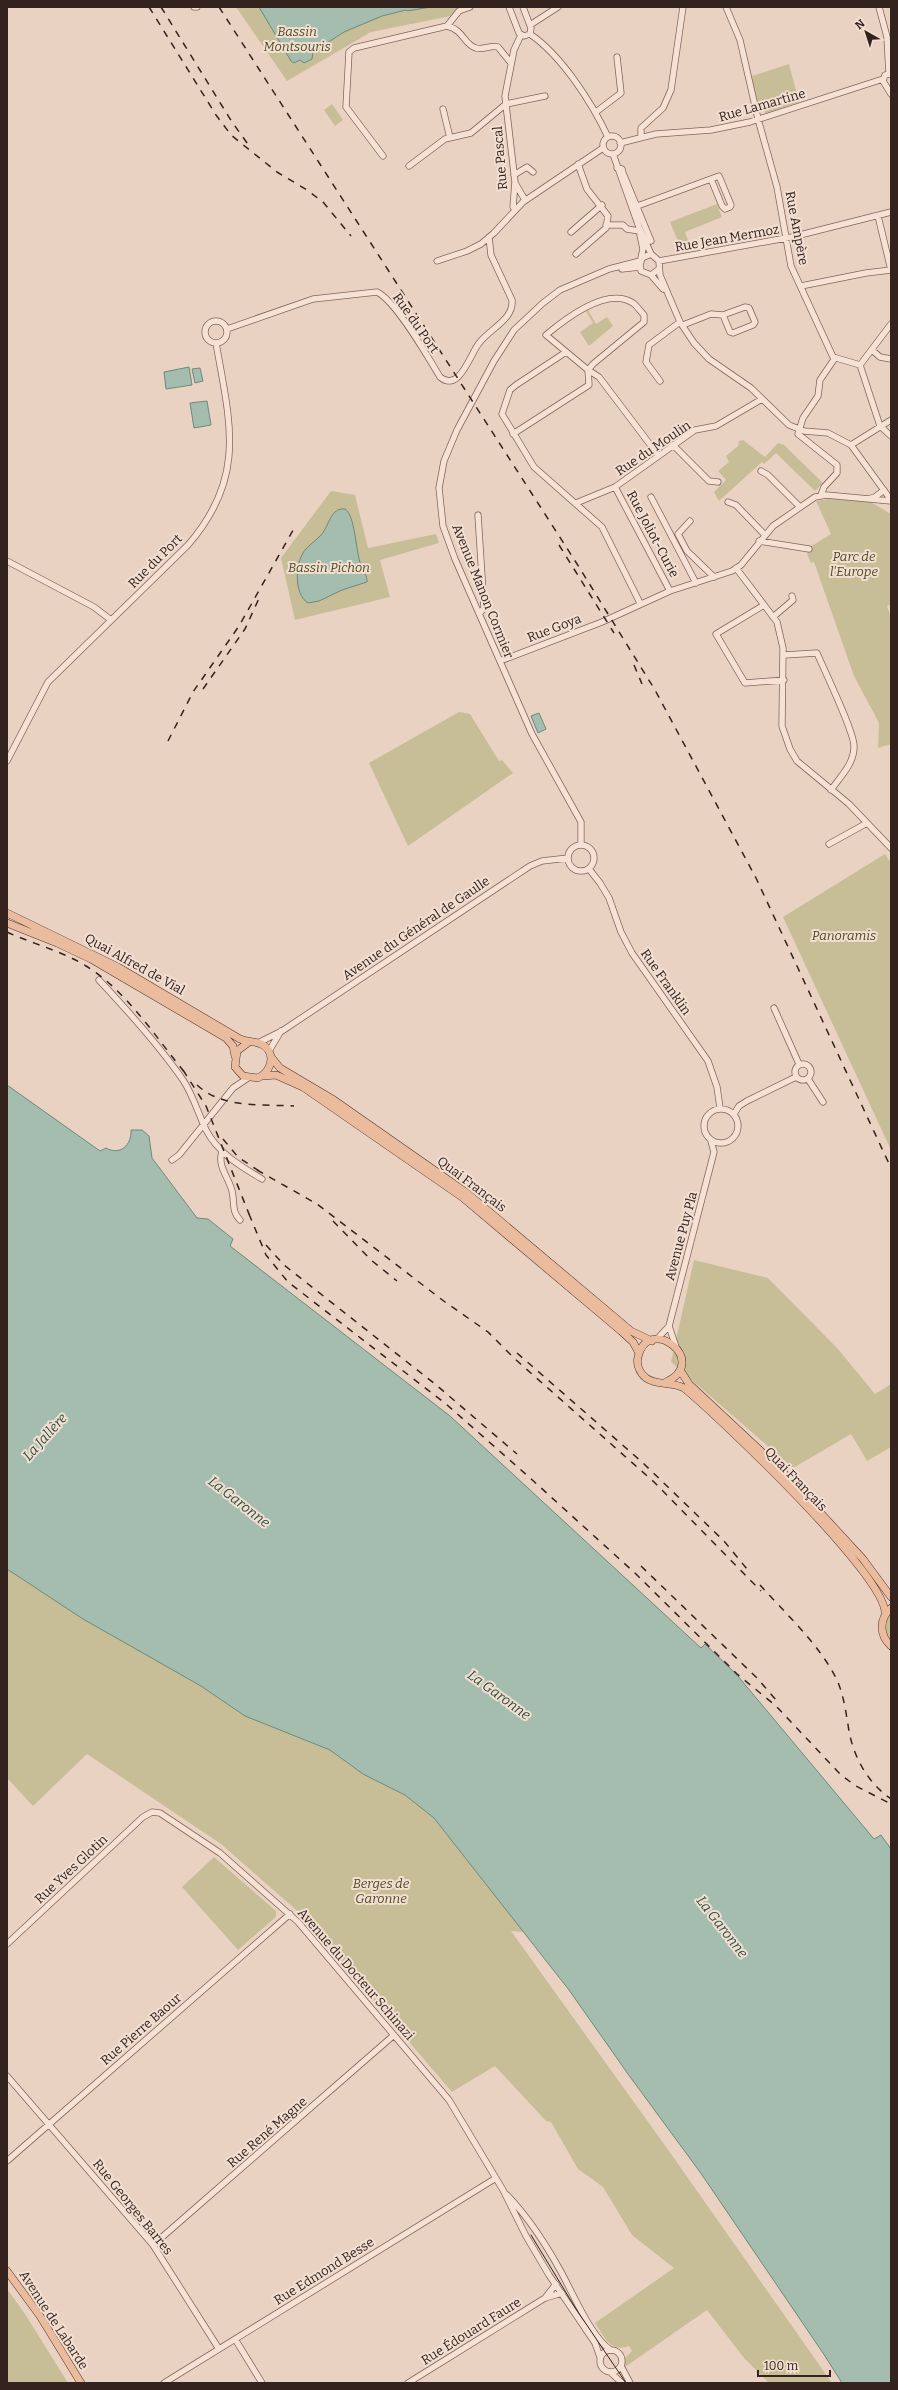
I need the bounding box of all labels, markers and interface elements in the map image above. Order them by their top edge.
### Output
north arrow [846,12,886,52]
text: N [853,17,868,32]
park label: Bassin Montsouris [263,24,331,54]
street label: Rue Lamartine [717,85,807,125]
street label: Rue Pascal [490,125,510,191]
street label: Rue Ampère [782,190,812,266]
street label: Rue Jean Mermoz [674,221,780,255]
street label: Rue du Port [390,290,442,356]
street label: Rue du Moulin [613,417,694,479]
street label: Rue Joliot-Curie [624,488,682,580]
street label: Avenue Manon Cormier [449,522,517,661]
street label: Rue du Port [125,531,185,591]
park label: Parc de l'Europe [830,549,878,579]
park label: Bassin Pichon [288,560,370,575]
street label: Rue Goya [525,611,583,645]
street label: Avenue du Général de Gaulle [340,873,492,983]
park label: Panoramis [812,928,876,943]
street label: Quai Alfred de Vial [82,930,188,998]
street label: Rue Franklin [638,946,695,1018]
street label: Quai Français [434,1153,510,1215]
street label: Avenue Puy Pla [662,1190,700,1282]
water label: La Jallère [19,1410,71,1464]
street label: Quai Français [762,1444,830,1514]
water label: La Garonne [205,1473,273,1531]
water label: La Garonne [464,1666,534,1724]
street label: Rue Yves Glotin [32,1831,111,1906]
park label: Berges de Garonne [353,1876,410,1906]
water label: La Garonne [693,1893,751,1961]
street label: Avenue du Docteur Schinazi [295,1905,417,2043]
street label: Rue Pierre Baour [98,1990,185,2068]
street label: Rue René Magne [224,2093,310,2171]
street label: Rue Georges Barres [90,2156,176,2258]
street label: Rue Edmond Besse [271,2234,377,2308]
street label: Avenue de Labarde [16,2268,92,2372]
street label: Rue Édouard Faure [418,2294,524,2368]
scale bar [758,2352,830,2378]
text: 100 m [764,2359,799,2373]

